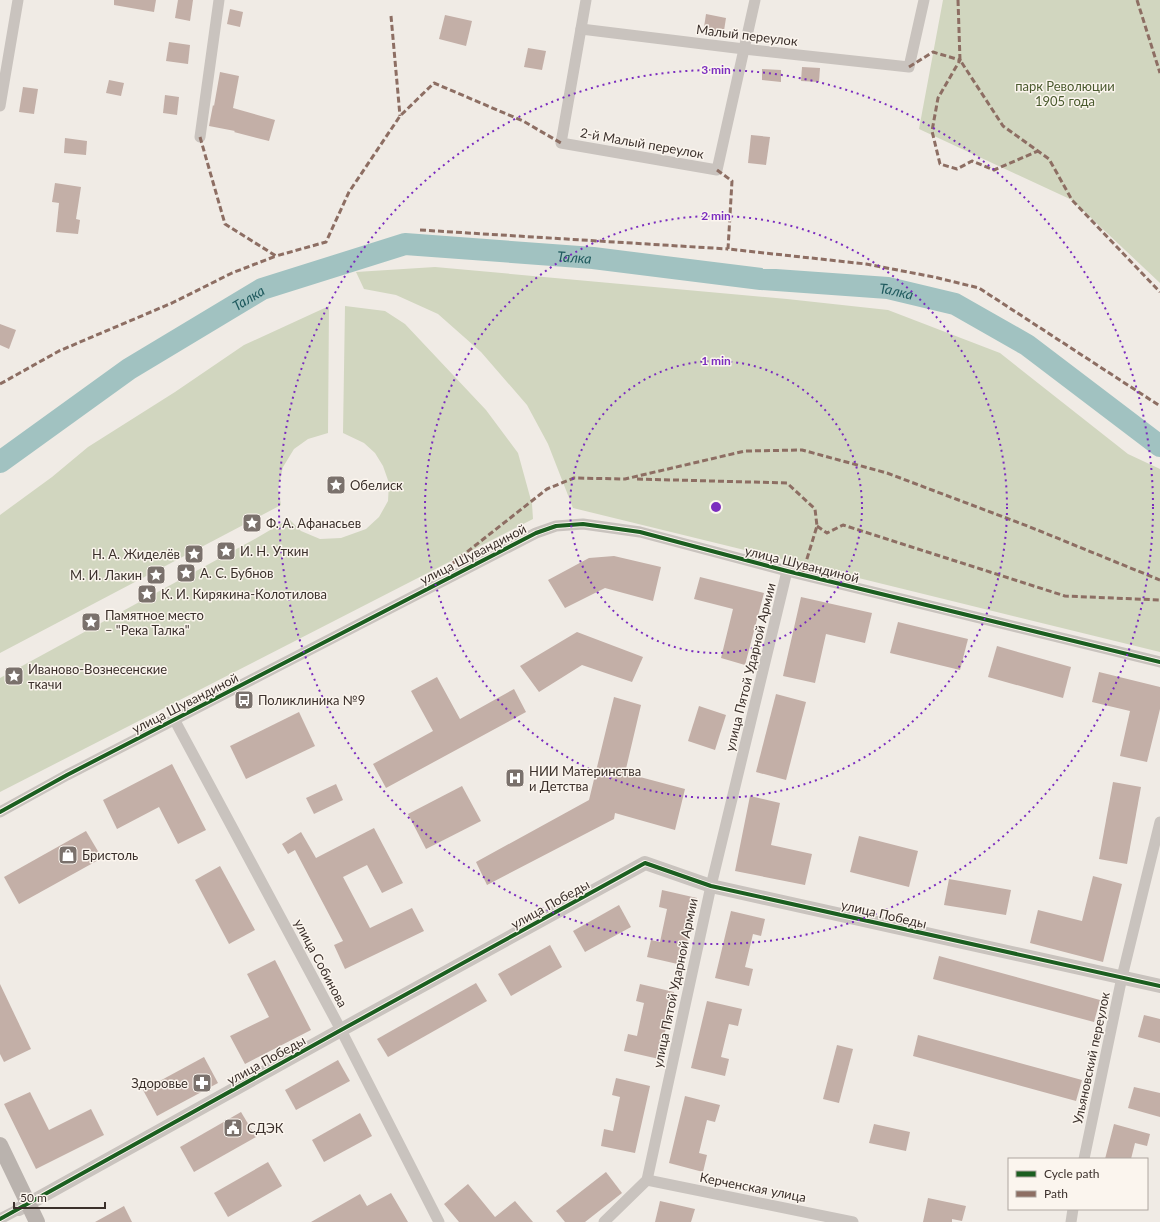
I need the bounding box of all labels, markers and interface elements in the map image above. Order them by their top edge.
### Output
street label: Малый переулок [695,21,799,49]
text: 3 min [701,62,731,77]
park label: парк Революции 1905 года [1015,78,1115,109]
street label: 2-й Малый переулок [579,124,705,162]
text: 2 min [701,208,731,223]
water label: Талка [557,247,592,266]
water label: Талка [879,279,915,302]
water label: Талка [229,281,267,314]
text: 1 min [701,353,731,368]
place icon: Обелиск [325,474,347,496]
place label: Обелиск [350,477,403,493]
centre of rings [709,500,723,514]
place icon: Ф. А. Афанасьев [241,512,263,534]
place label: Ф. А. Афанасьев [266,515,361,531]
street label: улица Шувандиной [417,520,529,588]
place icon: И. Н. Уткин [215,540,237,562]
street label: улица Шувандиной [743,542,861,586]
place icon: Н. А. Жиделёв [183,543,205,565]
place label: И. Н. Уткин [240,543,309,559]
place label: Н. А. Жиделёв [92,546,180,562]
place icon: А. С. Бубнов [175,562,197,584]
place icon: М. И. Лакин [145,564,167,586]
place label: А. С. Бубнов [200,565,273,581]
place label: М. И. Лакин [70,567,142,583]
street label: улица Пятой Ударной Армии [721,581,779,753]
place icon: К. И. Кирякина-Колотилова [136,583,158,605]
place label: К. И. Кирякина-Колотилова [161,586,327,602]
place label: Памятное место – "Река Талка" [105,607,204,638]
place icon: Памятное место – "Река Талка" [80,611,102,633]
place label: Иваново-Вознесенские ткачи [28,661,167,692]
place icon: Иваново-Вознесенские ткачи [3,665,25,687]
street label: улица Шувандиной [129,669,241,737]
bus stop icon: Поликлиника №9 [233,689,255,711]
place label: Поликлиника №9 [258,692,365,708]
place label: НИИ Материнства и Детства [529,763,641,794]
hospital icon: НИИ Материнства и Детства [504,767,526,789]
shop icon: Бристоль [57,844,79,866]
place label: Бристоль [82,847,138,863]
street label: улица Победы [508,876,592,932]
street label: улица Победы [840,896,928,932]
street label: улица Пятой Ударной Армии [649,897,701,1069]
street label: улица Собинова [291,916,351,1010]
street label: Ульяновский переулок [1069,990,1113,1126]
street label: улица Победы [224,1032,308,1088]
pharmacy icon: Здоровье [191,1072,213,1094]
place label: Здоровье [131,1075,188,1091]
public building icon: СДЭК [222,1117,244,1139]
place label: СДЭК [247,1120,284,1136]
legend [1008,1158,1148,1210]
text: Cycle path [1044,1166,1099,1181]
street label: Керченская улица [699,1169,807,1205]
scale bar [14,1184,105,1210]
text: Path [1044,1186,1068,1201]
text: 50 m [20,1190,47,1205]

